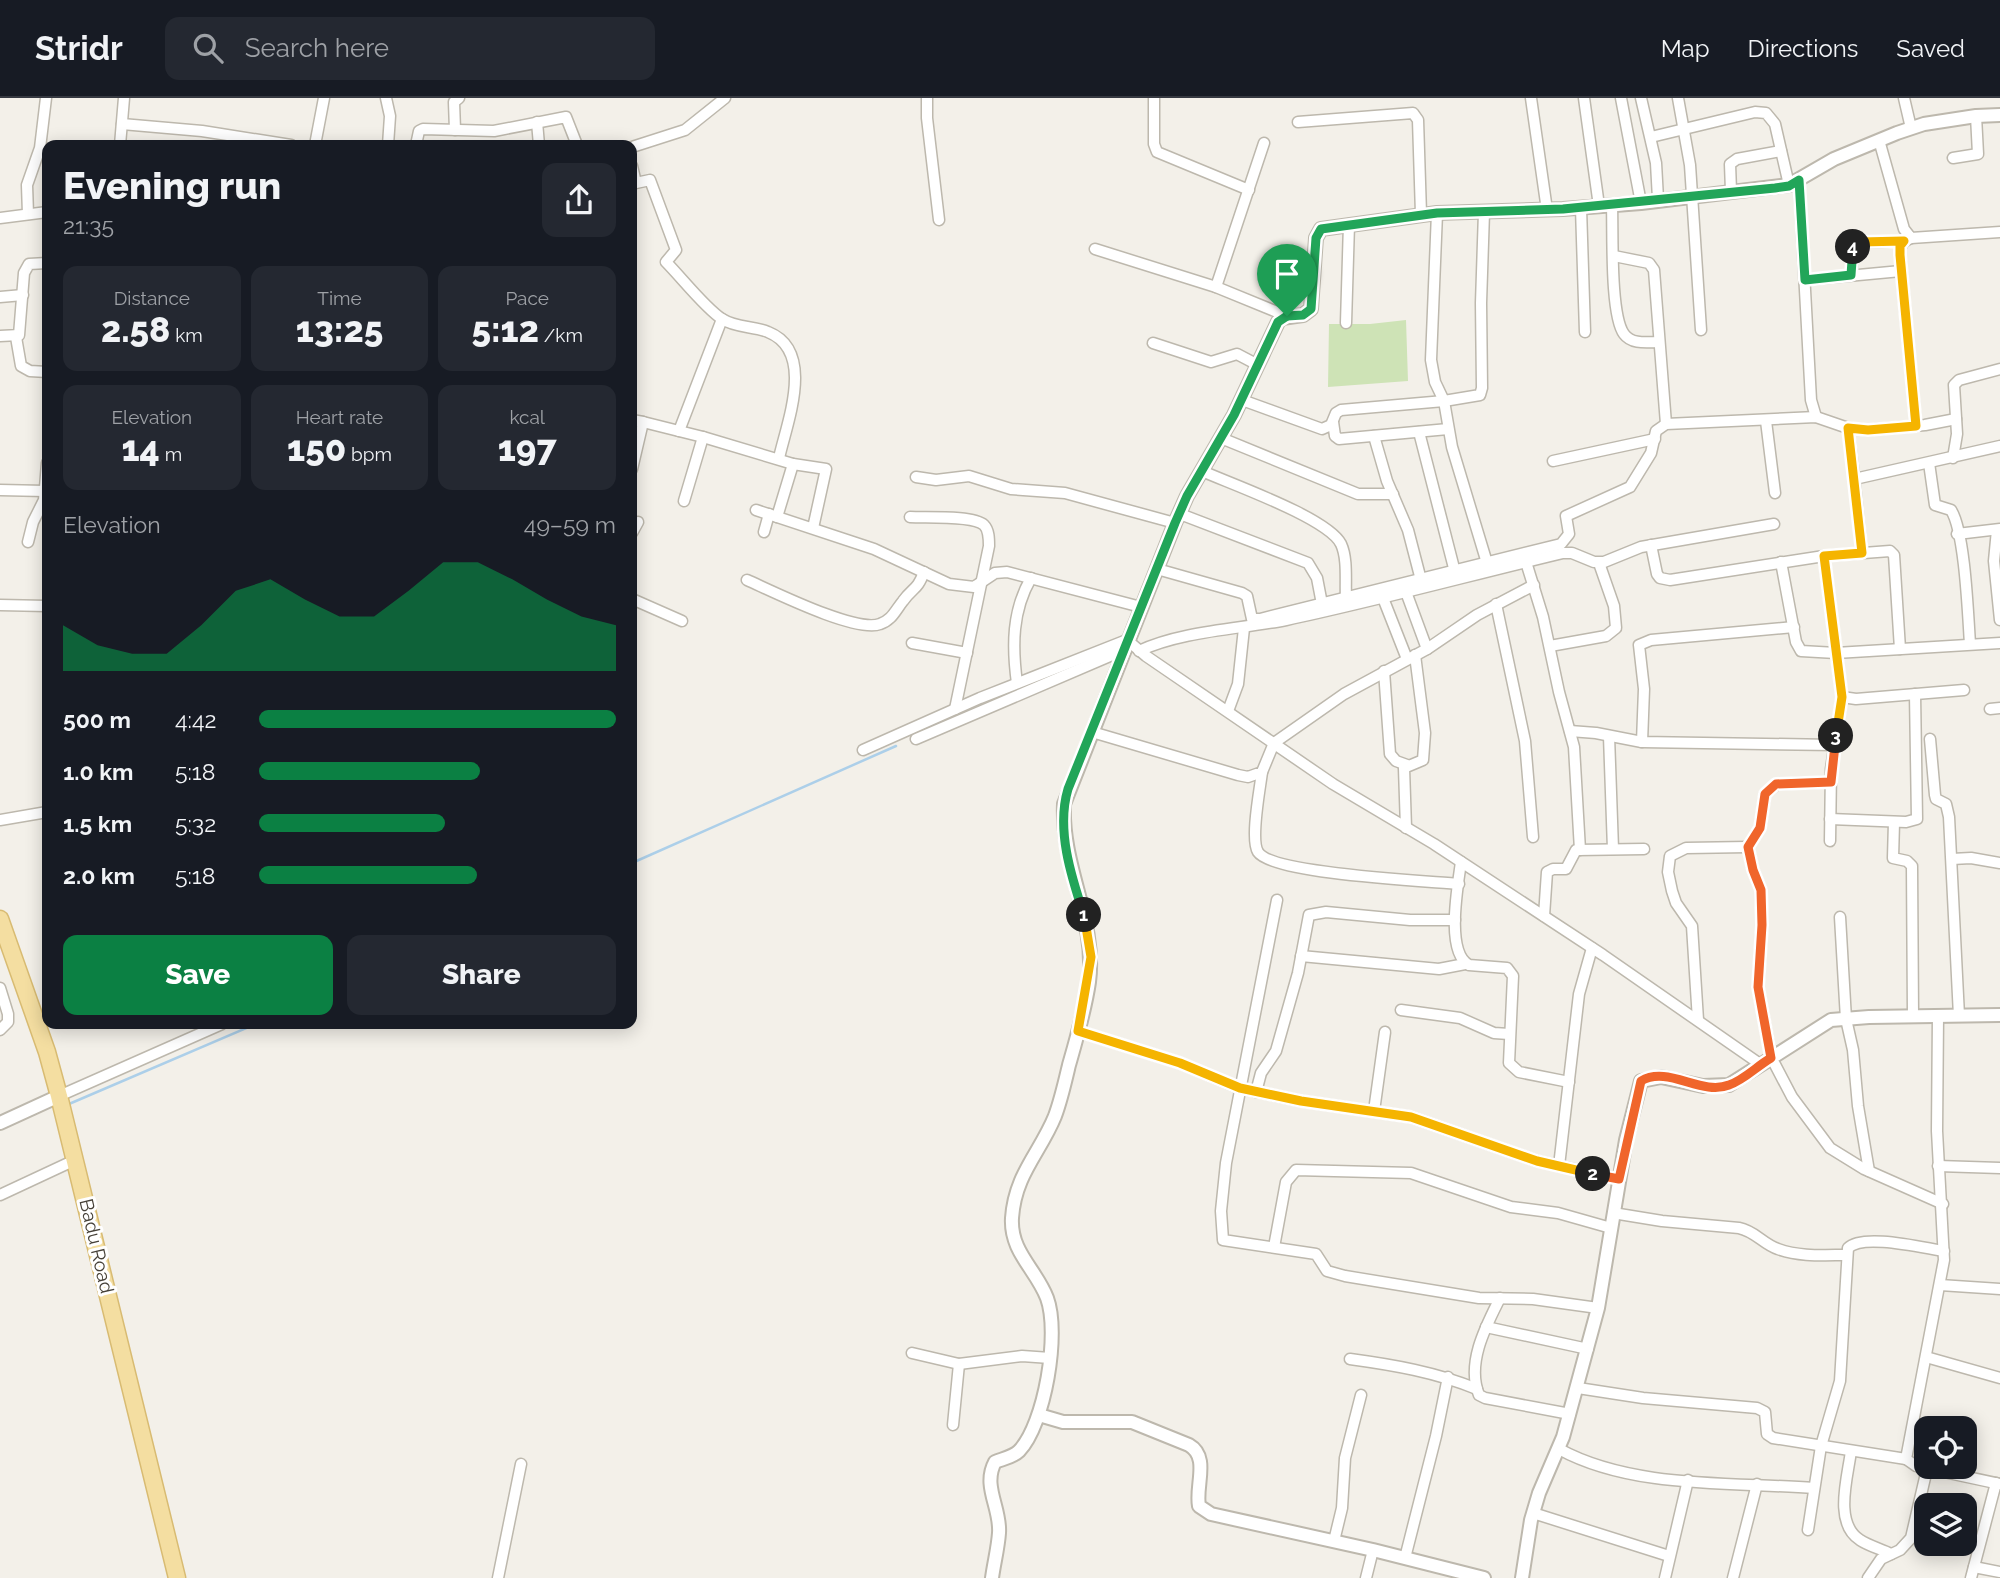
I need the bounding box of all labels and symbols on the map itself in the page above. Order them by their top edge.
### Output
pin: 4 [1836,230,1870,264]
pin [1257,244,1317,316]
pin: 3 [1818,718,1854,754]
pin: 1 [1066,898,1102,932]
pin: 2 [1576,1156,1610,1192]
street label: Badu Road [75,1196,119,1296]

